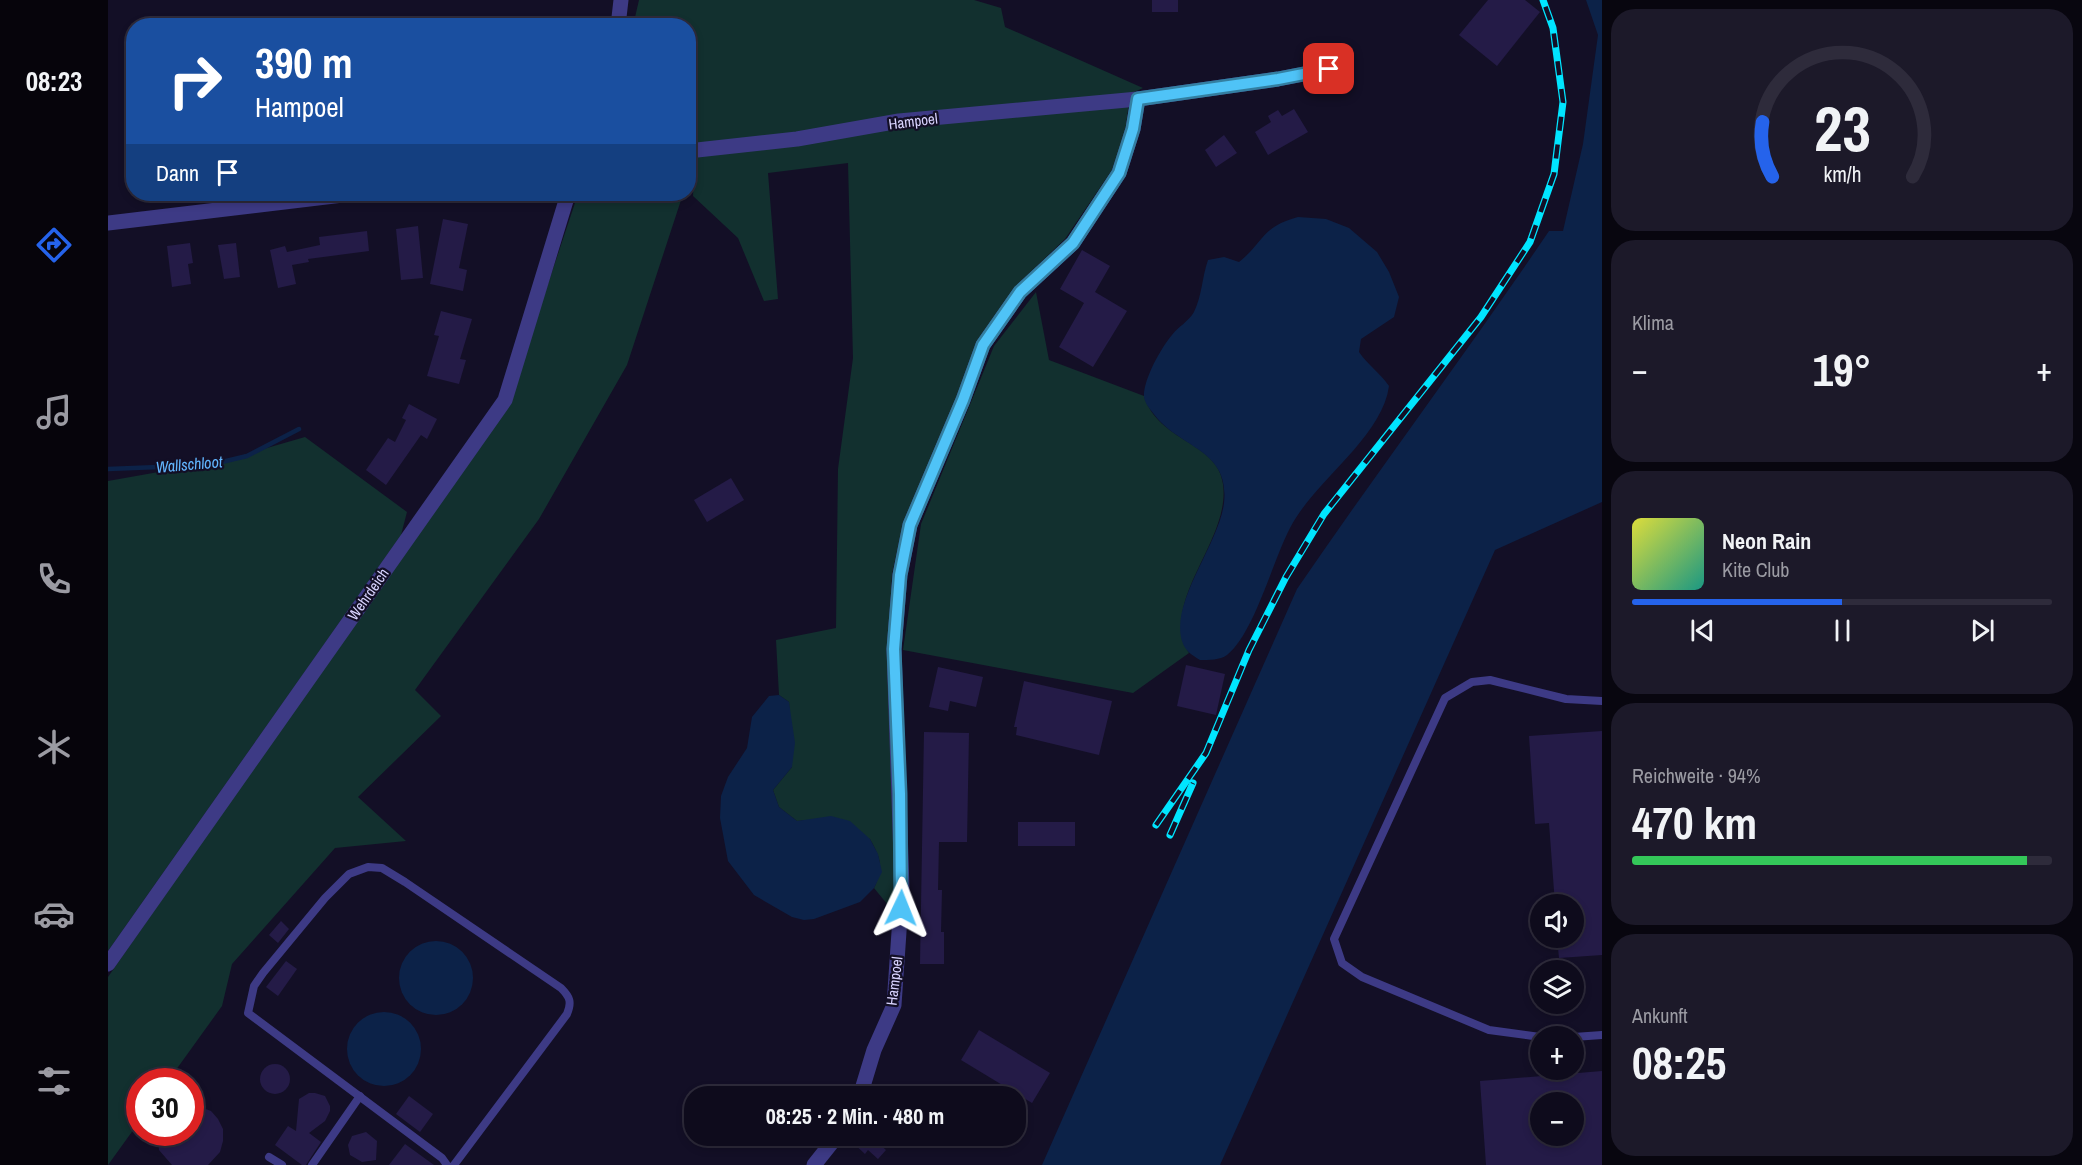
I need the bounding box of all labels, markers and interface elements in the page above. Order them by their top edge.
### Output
text: 390 m [255,35,353,91]
icon: right [156,42,234,120]
pin [1303,43,1354,94]
icon: arrive [1312,52,1345,85]
text: 08:23 [26,63,82,99]
text: 23 [1814,86,1870,170]
text: Hampoel [255,89,344,125]
street label: Hampoel [887,108,939,134]
icon: arrive [211,156,244,189]
text: Dann [156,158,199,188]
text: km/h [1823,160,1861,189]
icon: directions [33,224,75,266]
text: Klima [1632,309,1674,336]
text: 19° [1812,339,1872,400]
text: − [1632,347,1648,391]
text: + [2036,347,2052,391]
icon: music [33,391,75,433]
water label: Wallschloot [155,450,224,478]
text: Neon Rain [1722,526,1811,556]
text: Kite Club [1722,556,1789,583]
icon: phone [33,558,75,600]
street label: Wehrdeich [342,564,394,624]
icon: previous [1686,614,1719,647]
icon: pause [1826,614,1859,647]
icon: next [1966,614,1999,647]
icon: climate [33,726,75,768]
text: Reichweite · 94% [1632,762,1761,789]
text: 470 km [1632,792,1757,853]
position arrow [869,876,933,940]
icon: car [33,893,75,935]
map controls [1530,894,1584,1146]
button: sound [1530,894,1584,948]
street label: Hampoel [881,955,907,1007]
button: layers [1530,960,1584,1014]
text: Ankunft [1632,1002,1688,1029]
button: + [1530,1026,1584,1080]
text: 08:25 [1632,1032,1726,1093]
icon: filters [33,1060,75,1102]
speed limit sign: 30 [126,1068,204,1146]
button: − [1530,1092,1584,1146]
text: 08:25 · 2 Min. · 480 m [766,1101,944,1131]

